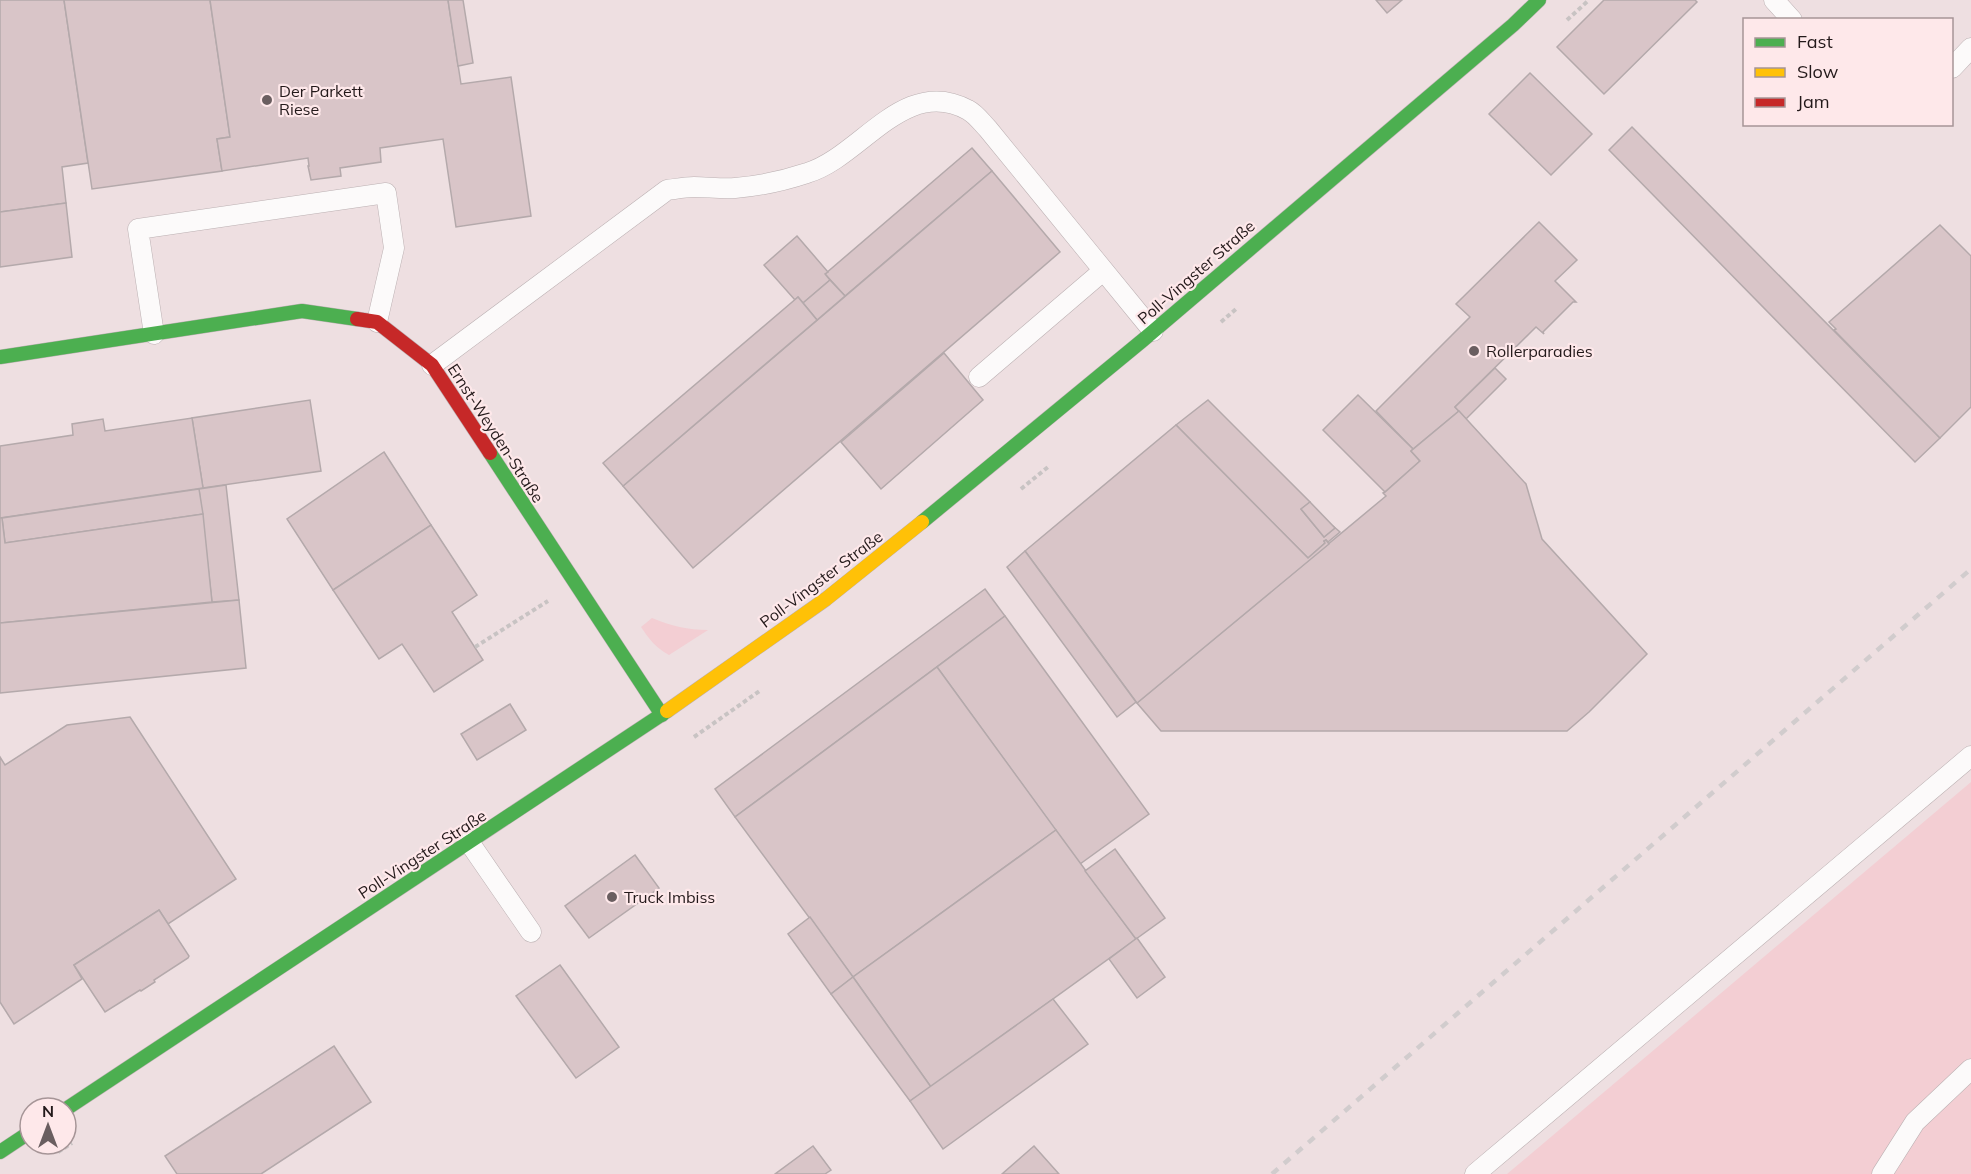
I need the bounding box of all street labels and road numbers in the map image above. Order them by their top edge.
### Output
street label: Poll-Vingster Straße [1133,216,1259,328]
street label: Ernst-Weyden-Straße [444,360,548,506]
street label: Poll-Vingster Straße [756,526,886,632]
street label: Poll-Vingster Straße [354,805,490,903]

